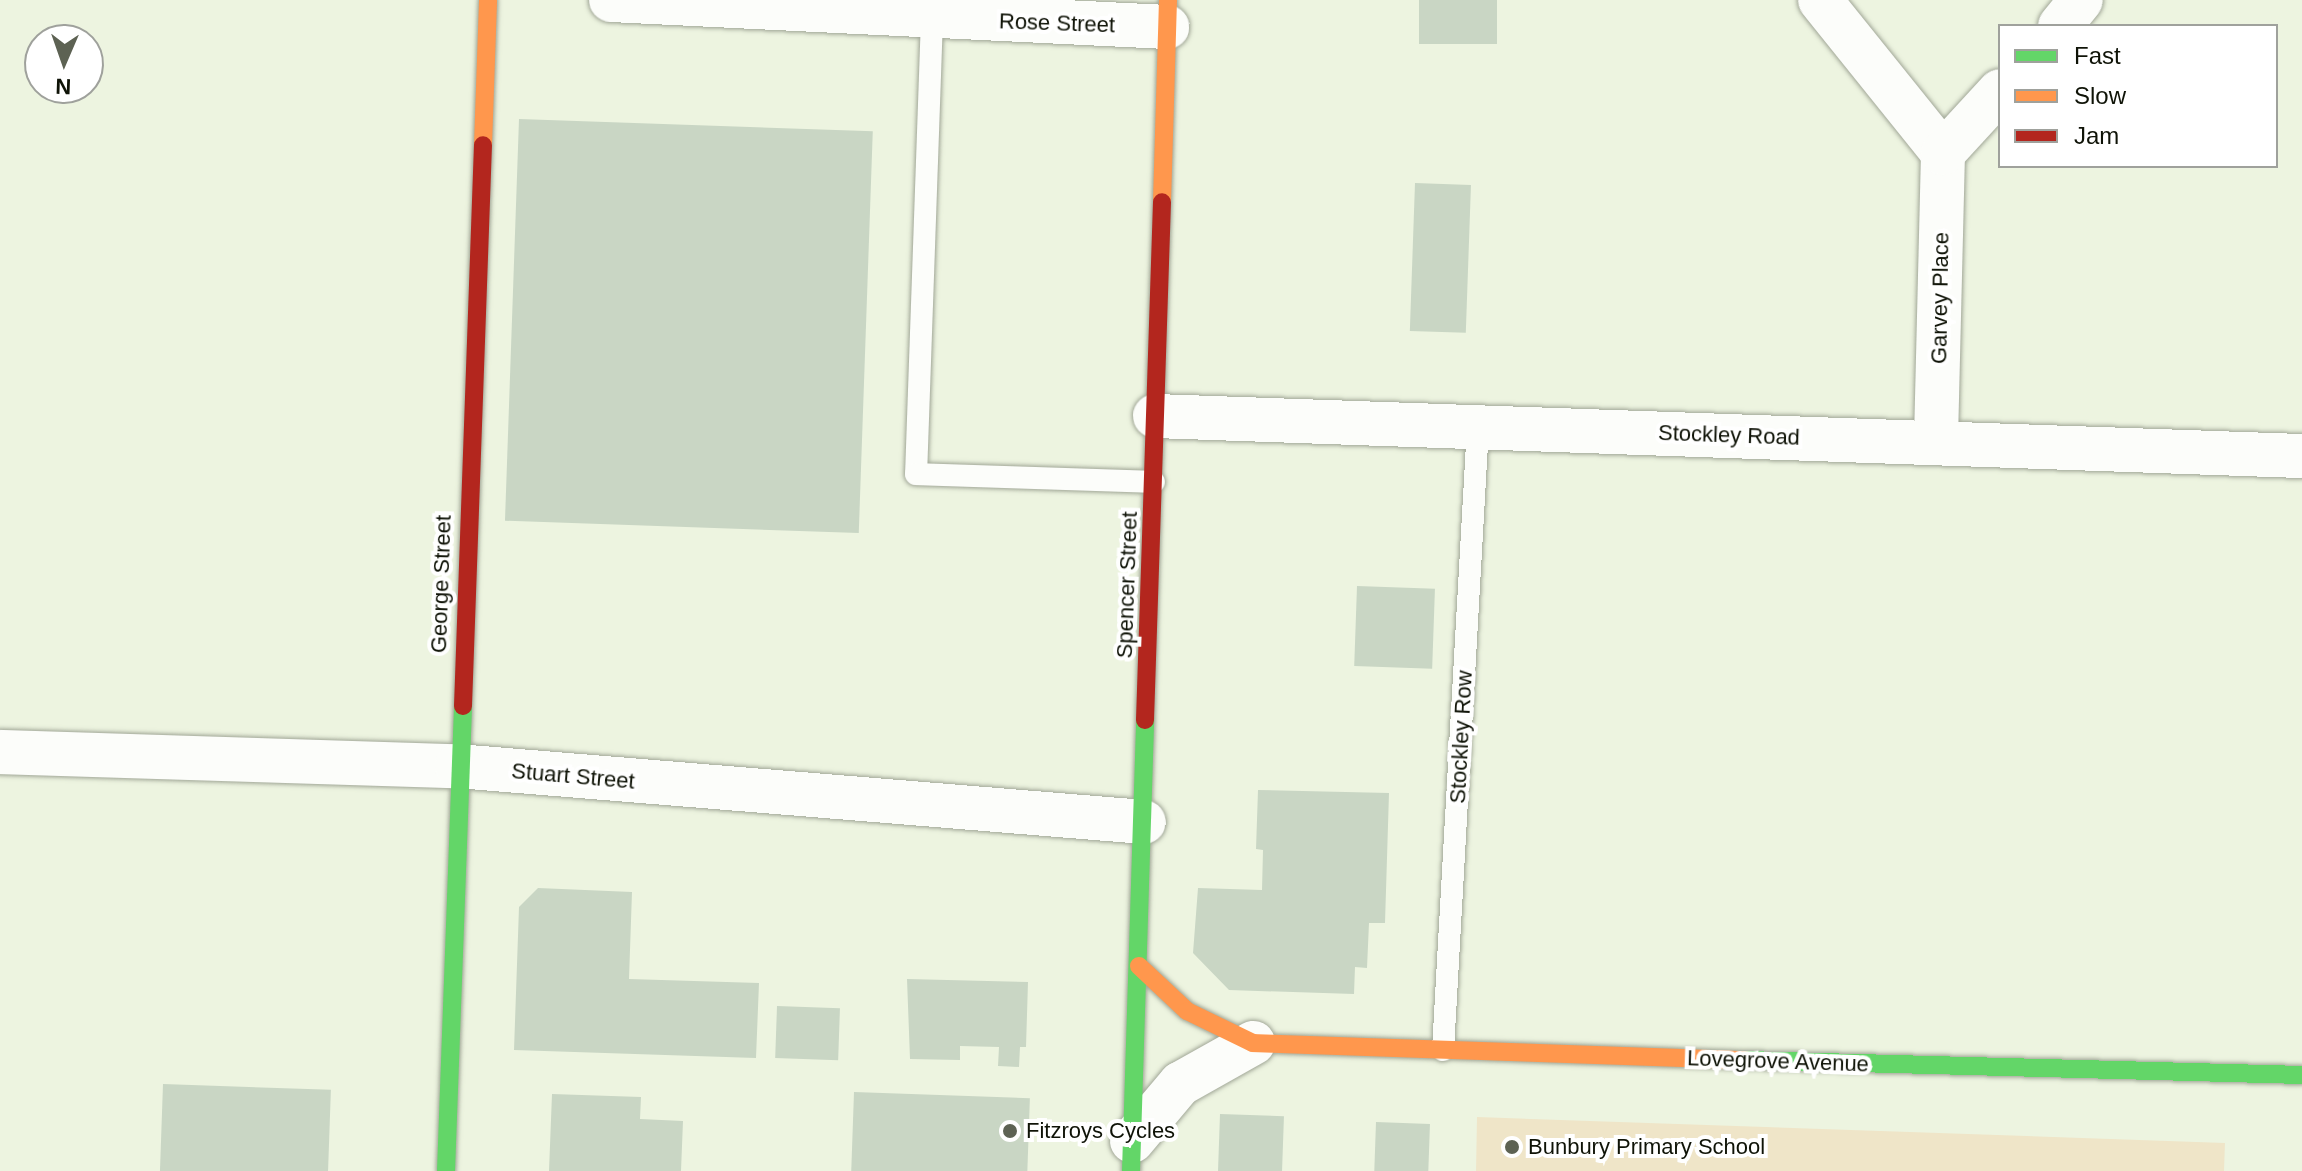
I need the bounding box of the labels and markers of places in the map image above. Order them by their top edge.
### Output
place label: Fitzroys Cycles [1026,1118,1175,1144]
marker: Fitzroys Cycles [1001,1122,1019,1140]
place label: Bunbury Primary School [1528,1134,1765,1160]
marker: Bunbury Primary School [1503,1138,1521,1156]

